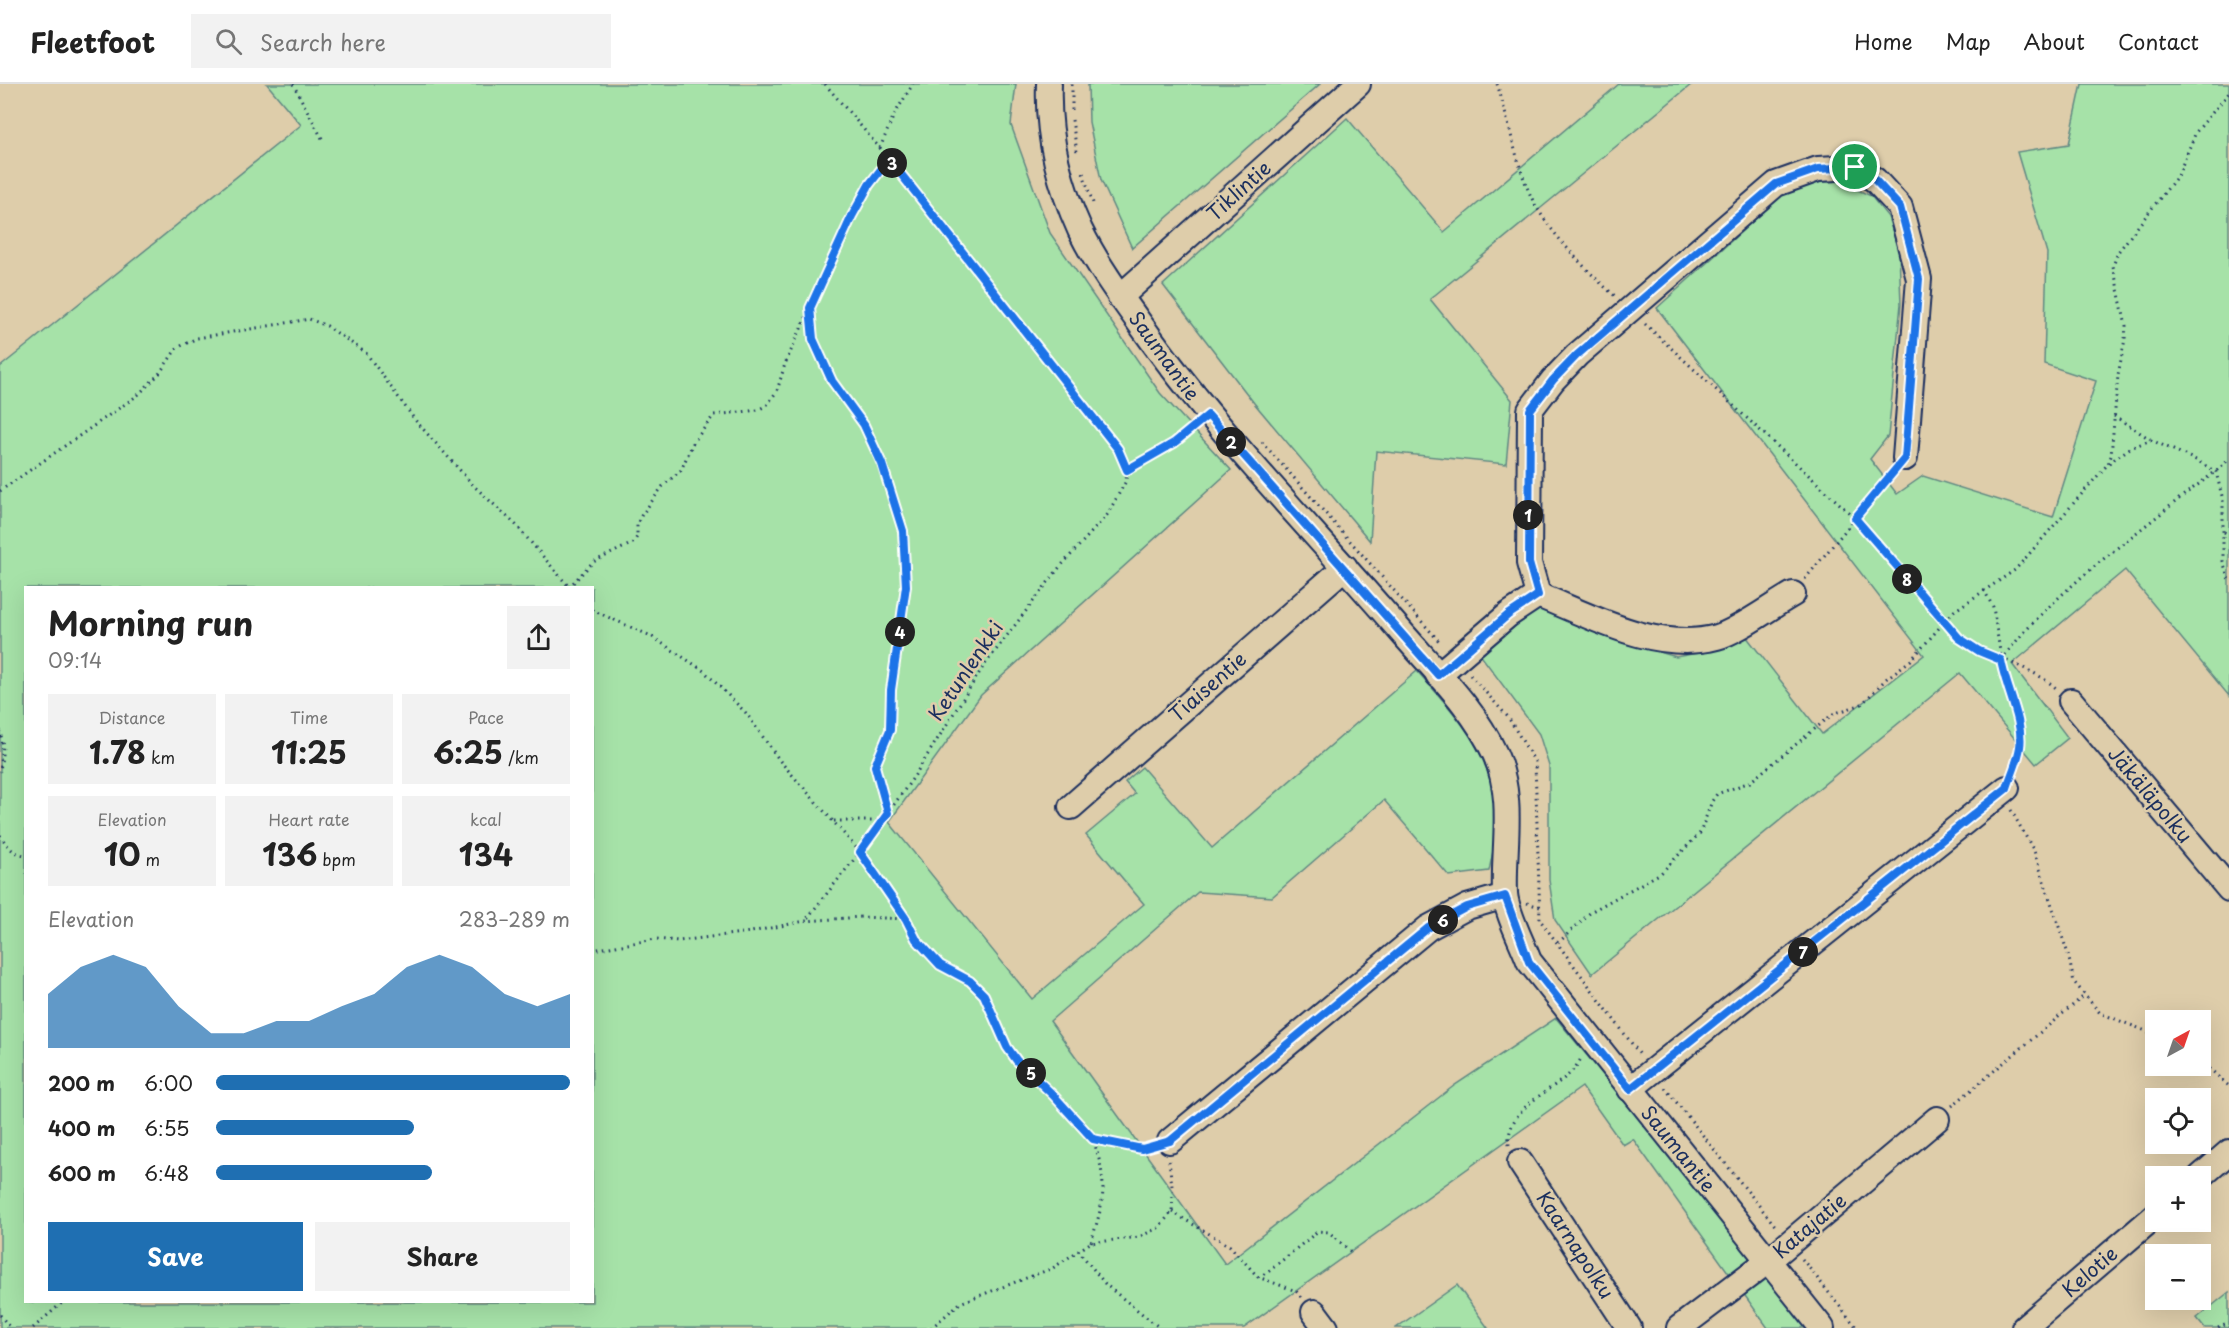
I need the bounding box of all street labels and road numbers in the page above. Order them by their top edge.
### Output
street label: Tiklintie [1199,153,1277,227]
street label: Saumantie [1122,304,1208,406]
street label: Ketunlenkki [921,614,1010,727]
street label: Tiaisentie [1162,644,1253,728]
street label: Jäkäläpolku [2101,740,2200,849]
street label: Saumantie [1634,1098,1723,1198]
street label: Kaarnapolku [1530,1185,1622,1304]
street label: Katajatie [1766,1185,1853,1265]
street label: Kelotie [2055,1239,2124,1304]

